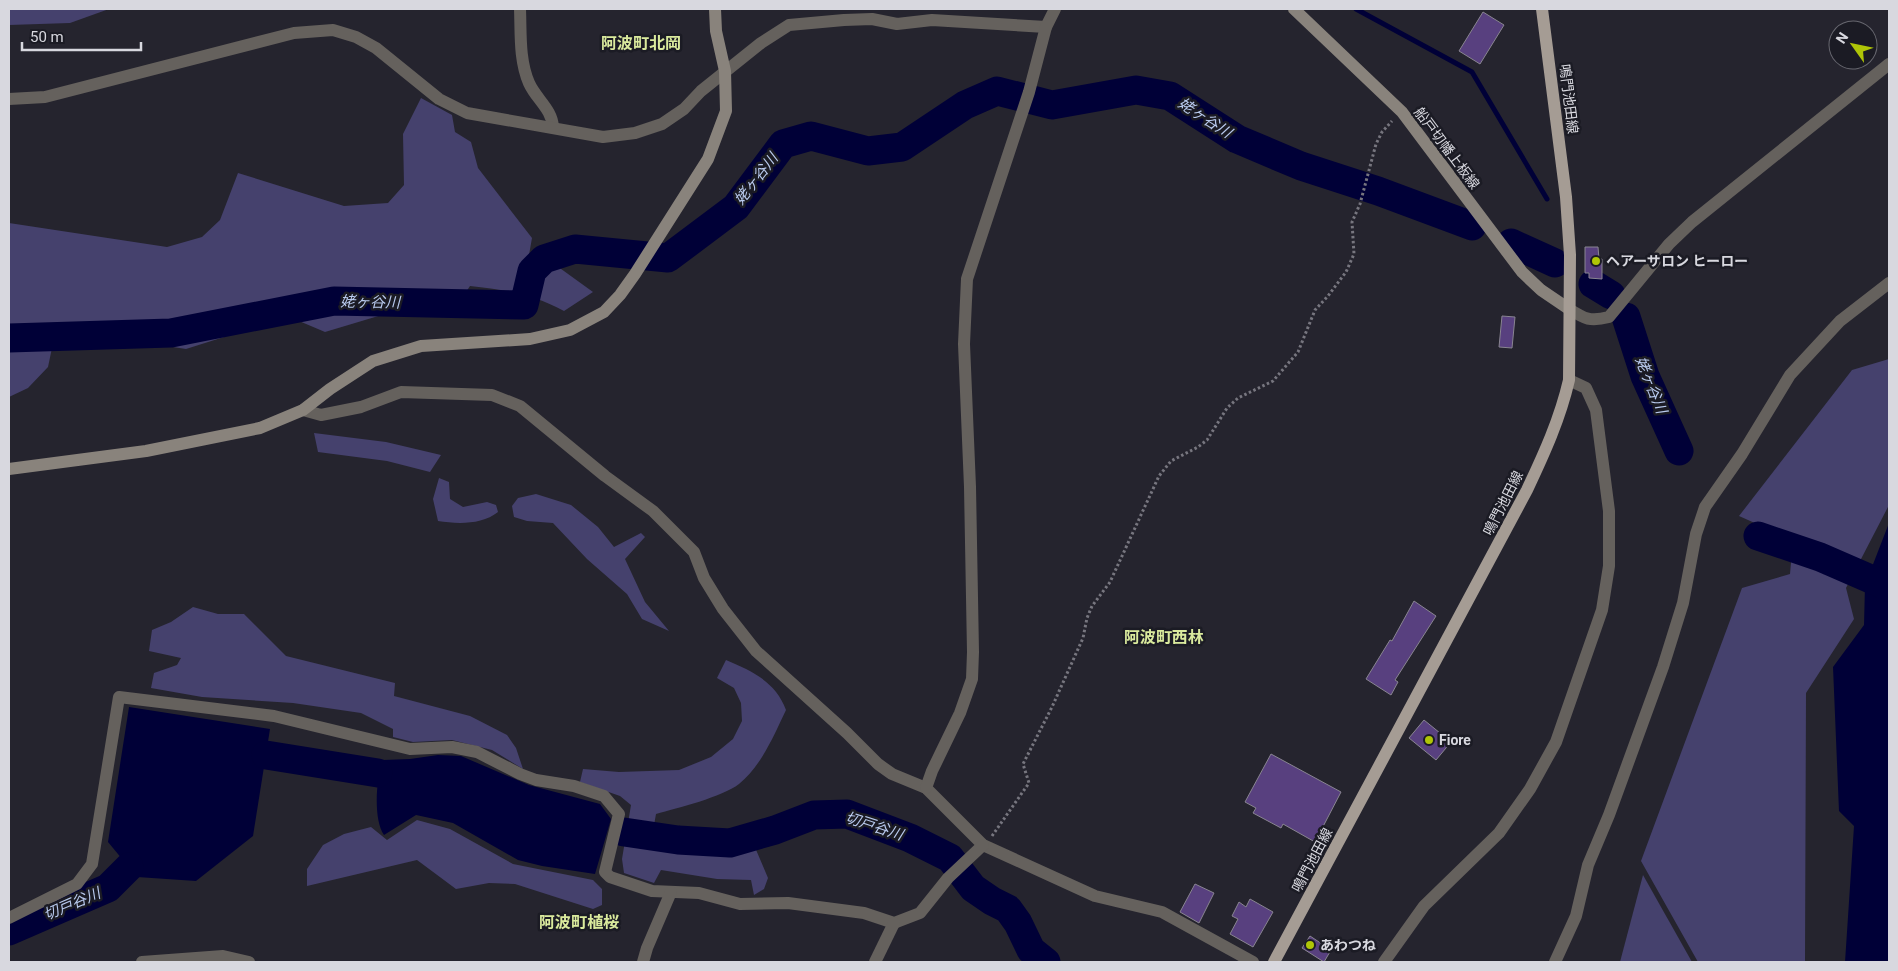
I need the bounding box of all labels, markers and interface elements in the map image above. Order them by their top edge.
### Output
scale bar [22,20,141,52]
north arrow [1828,20,1878,70]
text: 50 m [30,28,64,46]
text: N [1833,29,1852,46]
district label: 阿波町北岡 [601,34,681,53]
street label: 鳴門池田線 [1557,63,1581,135]
water label: 姥ヶ谷川 [1175,94,1237,143]
street label: 船戸切幡上板線 [1411,104,1483,192]
water label: 姥ヶ谷川 [730,148,783,208]
place label: ヘアーサロン ヒーロー [1606,253,1748,269]
marker: ヘアーサロン ヒーロー [1590,255,1602,267]
water label: 姥ヶ谷川 [340,292,402,312]
water label: 姥ヶ谷川 [1631,354,1671,418]
street label: 鳴門池田線 [1480,468,1526,538]
district label: 阿波町西林 [1124,628,1204,647]
place label: Fiore [1439,732,1471,748]
marker: Fiore [1423,734,1435,746]
water label: 切戸谷川 [843,808,907,844]
street label: 鳴門池田線 [1289,825,1335,895]
water label: 切戸谷川 [41,883,105,924]
district label: 阿波町植桜 [539,913,619,932]
place label: あわつね [1320,937,1376,953]
marker: あわつね [1304,939,1316,951]

